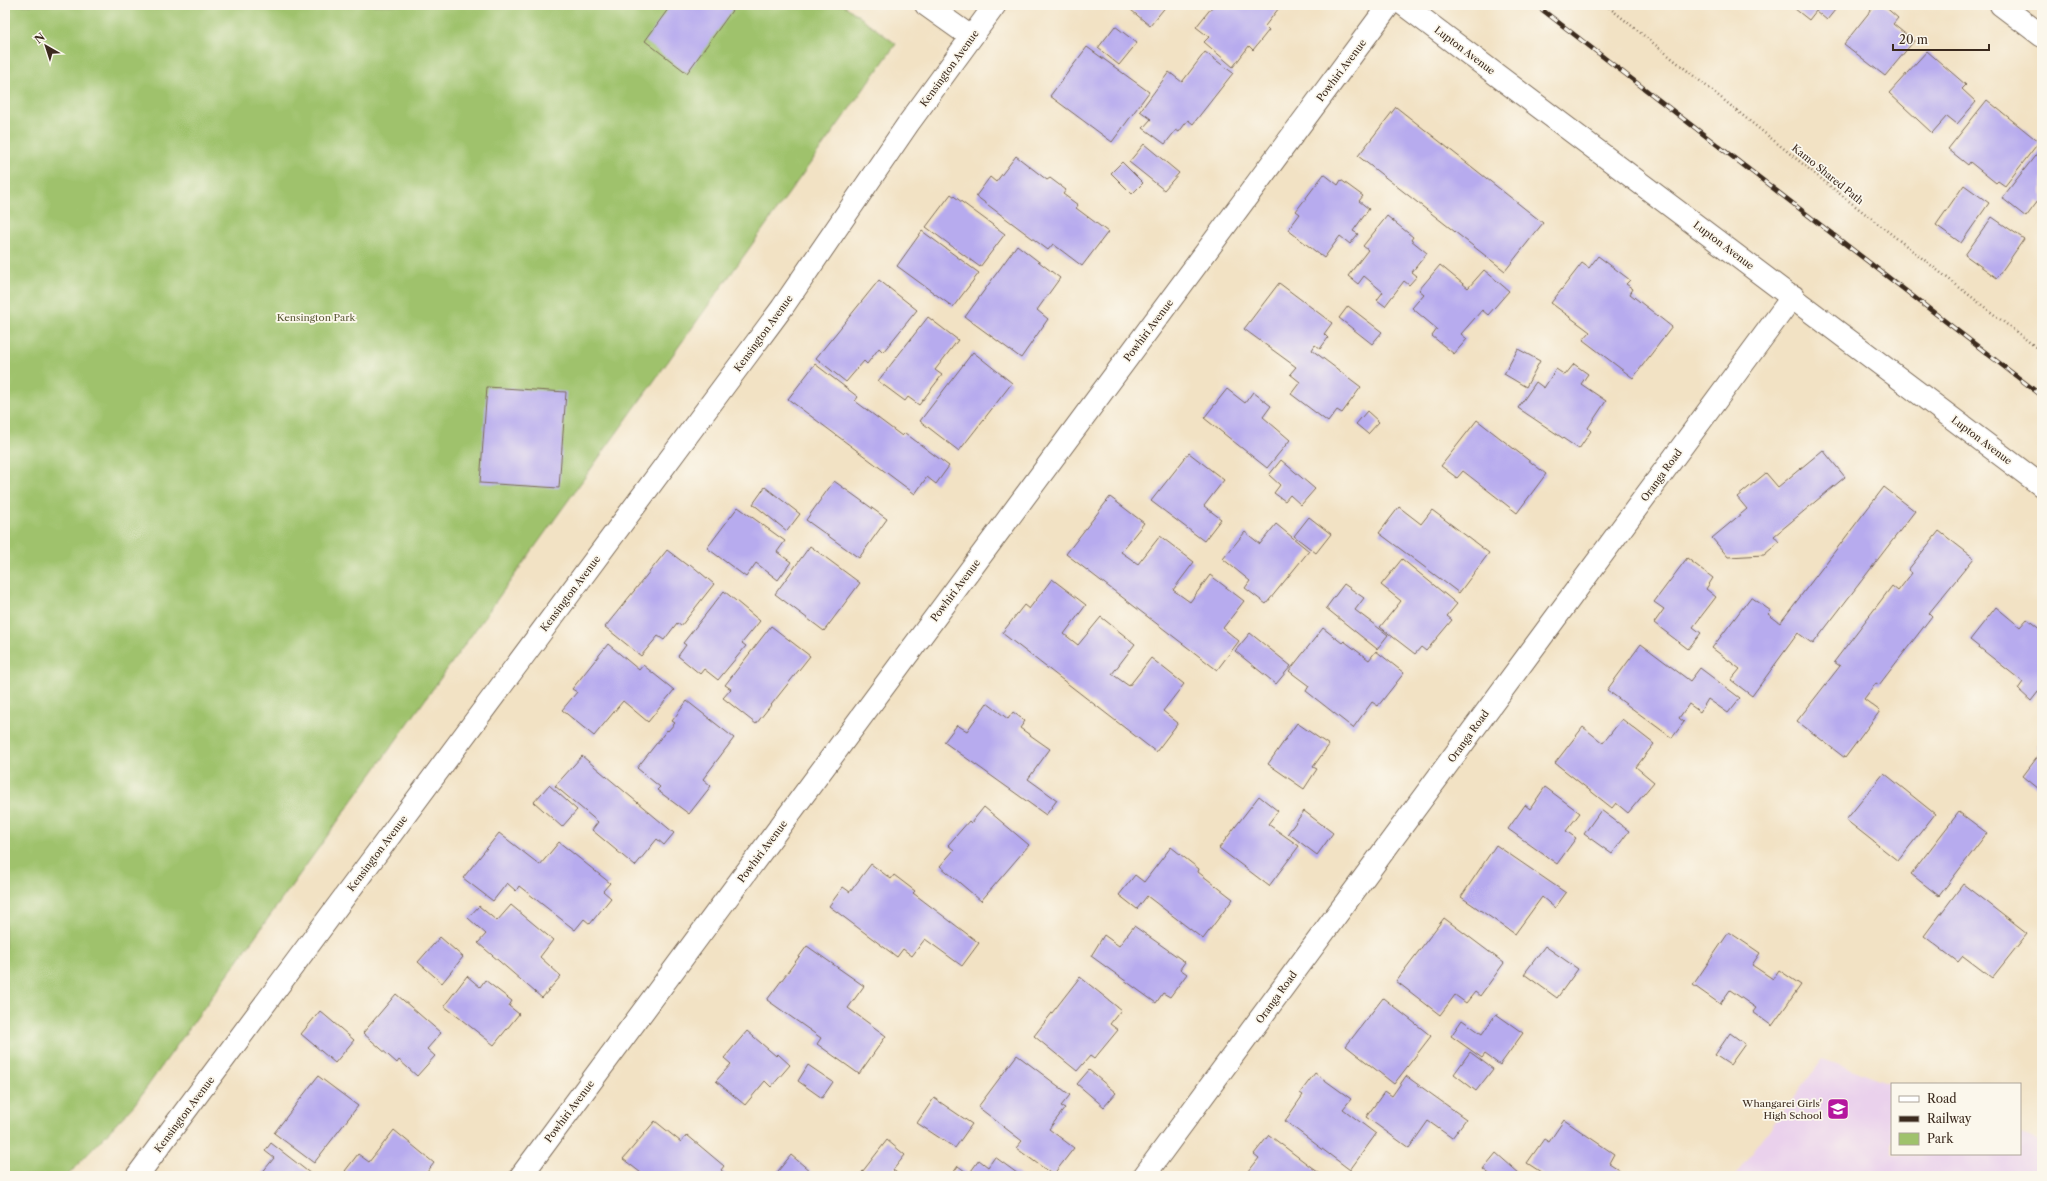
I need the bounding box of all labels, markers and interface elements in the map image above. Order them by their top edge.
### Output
street label: Lupton Avenue [1432,23,1498,78]
north arrow [26,26,66,66]
scale bar [1893,26,1989,52]
street label: Kensington Avenue [917,27,982,109]
text: N [32,30,48,47]
text: 20 m [1899,32,1928,47]
street label: Powhiri Avenue [1314,36,1369,104]
street label: Kamo Shared Path [1789,141,1867,208]
street label: Lupton Avenue [1691,218,1757,273]
street label: Kensington Avenue [731,292,796,374]
street label: Powhiri Avenue [1121,296,1176,364]
park label: Kensington Park [277,311,357,324]
street label: Lupton Avenue [1949,413,2015,468]
street label: Oranga Road [1638,446,1685,504]
street label: Kensington Avenue [538,552,604,634]
street label: Powhiri Avenue [928,556,983,624]
street label: Oranga Road [1445,707,1492,765]
street label: Kensington Avenue [345,812,411,894]
street label: Powhiri Avenue [735,817,790,885]
street label: Oranga Road [1253,968,1300,1026]
street label: Kensington Avenue [152,1073,218,1155]
street label: Powhiri Avenue [542,1077,597,1145]
legend [1891,1083,2021,1155]
text: Road [1927,1091,1957,1106]
school or university icon: Whangarei Girls' High School [1825,1096,1851,1122]
place label: Whangarei Girls' High School [1741,1097,1822,1122]
text: Railway [1927,1111,1972,1126]
text: Park [1927,1131,1954,1146]

